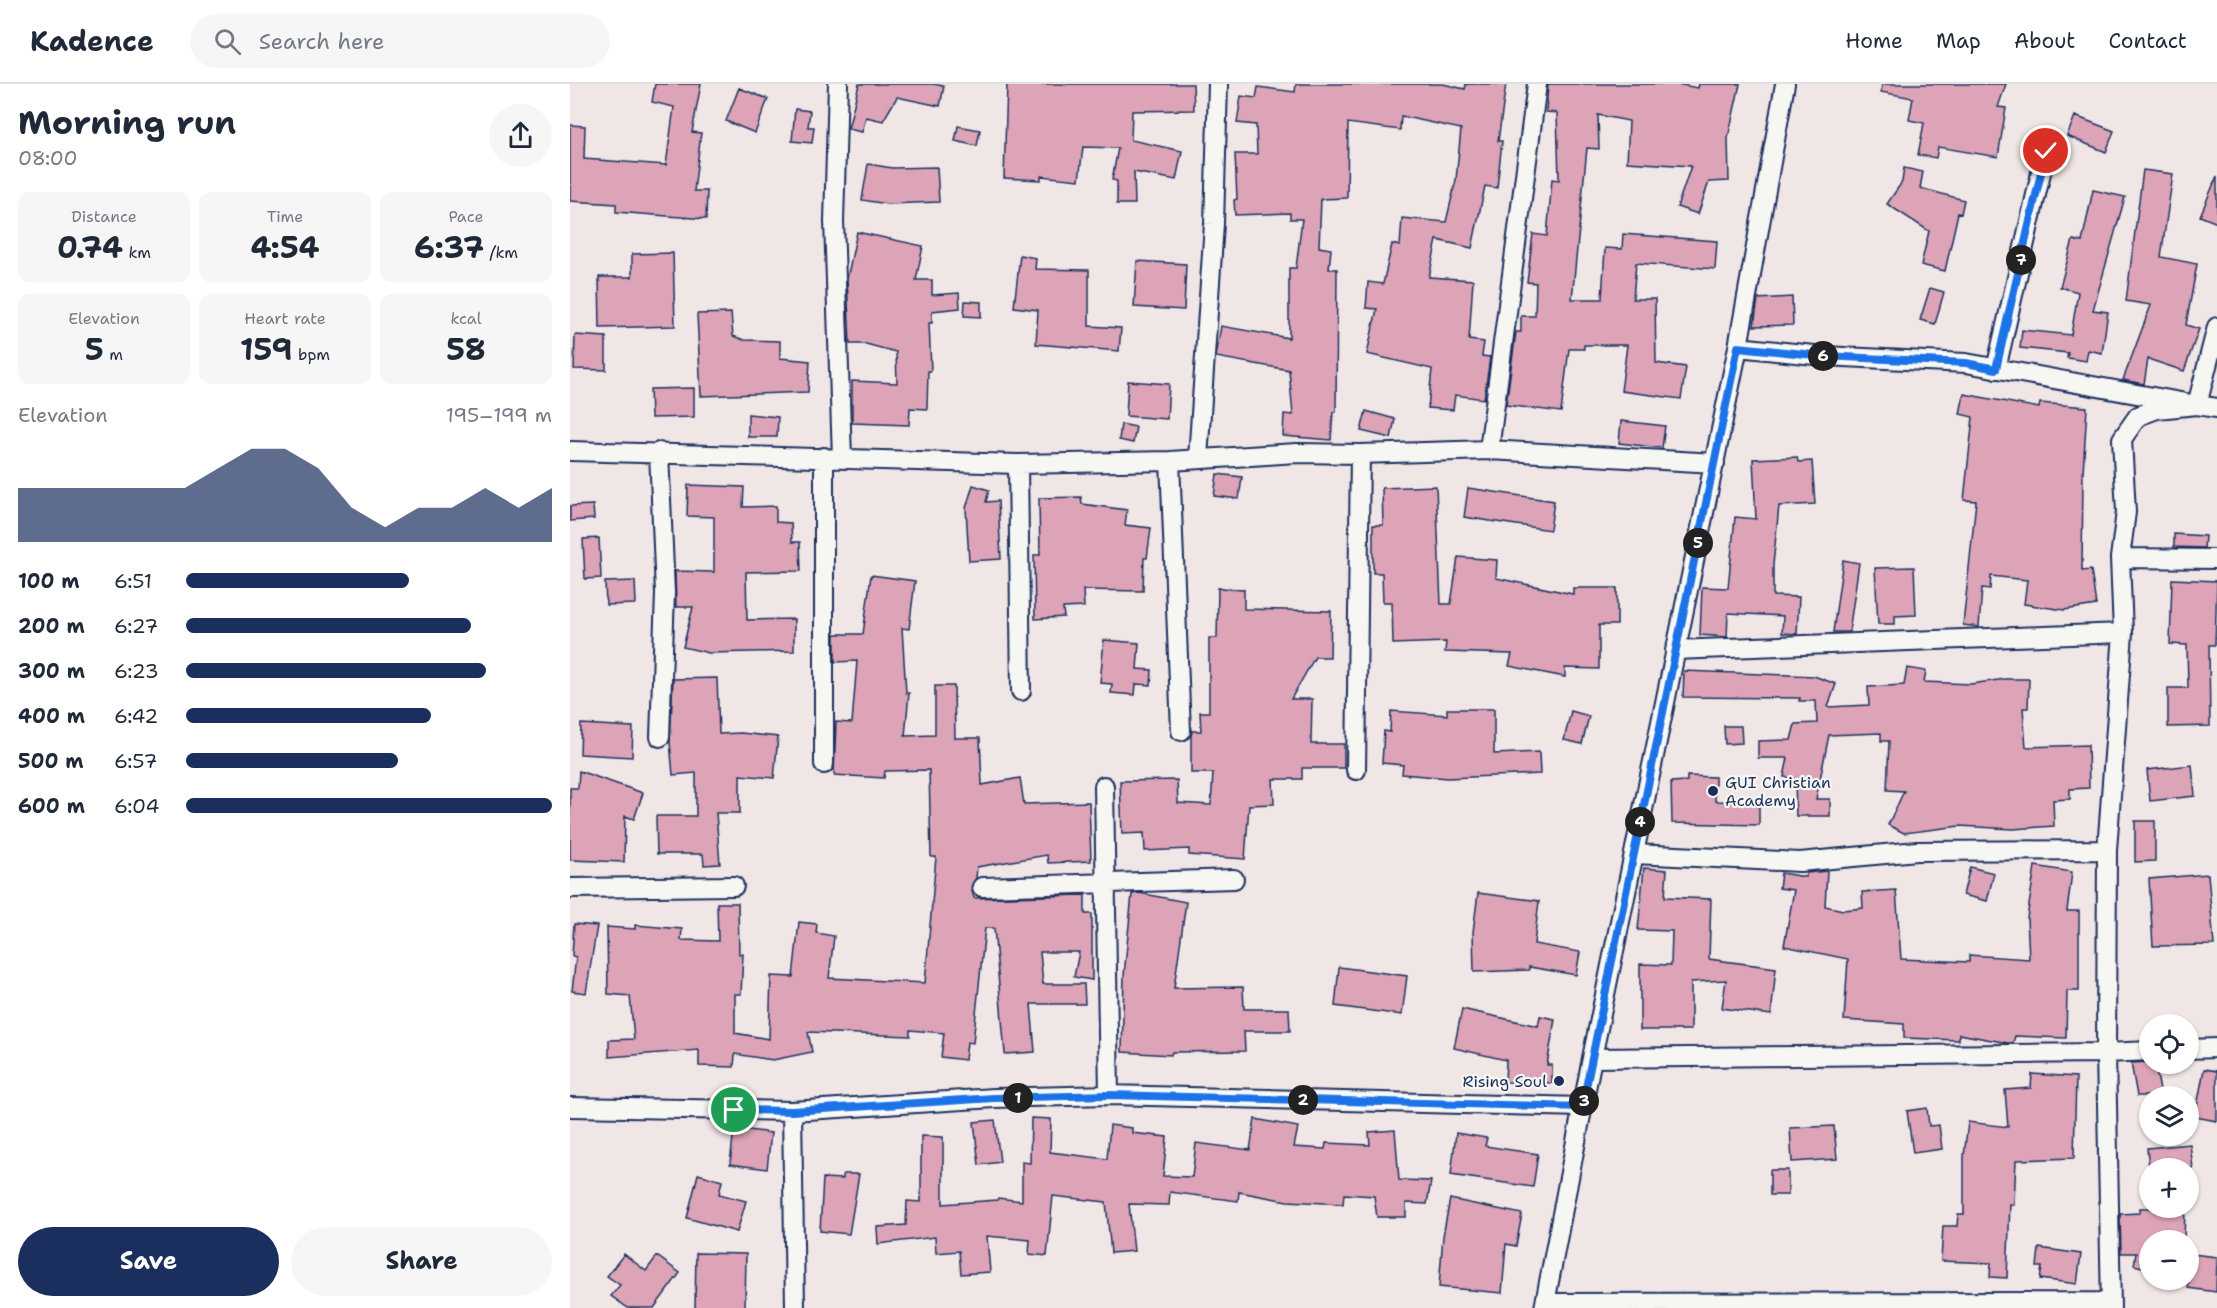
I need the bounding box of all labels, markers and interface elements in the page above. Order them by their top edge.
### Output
search box [190,14,610,68]
text: Kadence [30,22,154,60]
icon: search [211,25,244,58]
text: Search here [259,27,385,56]
text: Home [1845,27,1903,55]
text: Map [1936,27,1981,55]
text: About [2014,27,2075,55]
text: Contact [2108,27,2187,55]
text: Morning run [18,100,236,145]
button: share [489,104,552,167]
pin [2020,125,2071,176]
icon: check [2029,134,2062,167]
text: 08:00 [18,145,78,171]
text: Distance [71,206,137,227]
text: Time [267,206,303,227]
text: Pace [448,206,484,227]
text: 0.74 [57,227,123,268]
text: 4:54 [250,227,320,268]
text: 6:37 [414,227,484,268]
text: km [123,242,151,263]
text: /km [484,242,518,263]
pin: 7 [2006,245,2036,275]
text: 7 [2015,249,2027,270]
text: Elevation [68,308,140,329]
text: Heart rate [244,308,326,329]
text: kcal [450,308,482,329]
text: 5 [85,329,104,370]
text: 159 [240,329,292,370]
text: 58 [446,329,486,370]
pin: 6 [1808,341,1838,371]
text: m [104,344,123,365]
text: bpm [292,344,330,365]
text: 6 [1817,345,1829,366]
text: Elevation [18,402,108,428]
text: 195–199 m [446,402,552,428]
pin: 5 [1683,528,1713,558]
text: 5 [1693,532,1703,553]
text: 100 m [18,568,80,594]
text: 6:51 [114,568,152,594]
text: 200 m [18,613,85,639]
text: 6:27 [114,613,158,639]
text: 300 m [18,658,85,684]
text: 6:23 [114,658,159,684]
text: 400 m [18,703,85,729]
text: 6:42 [114,703,158,729]
text: 500 m [18,748,84,774]
text: 6:57 [114,748,158,774]
place label: GUI Christian Academy [1725,772,1831,811]
marker: GUI Christian Academy [1706,784,1720,798]
text: 600 m [18,793,85,819]
text: 6:04 [114,793,160,819]
pin: 4 [1625,807,1655,837]
text: 4 [1634,811,1646,832]
map controls [2139,1014,2199,1290]
button: locate [2139,1014,2199,1074]
place label: Rising Soul [1462,1071,1547,1092]
marker: Rising Soul [1552,1074,1566,1088]
pin: 1 [1003,1083,1033,1113]
pin [708,1084,759,1135]
pin: 2 [1288,1085,1318,1115]
pin: 3 [1569,1086,1599,1116]
button: layers [2139,1086,2199,1146]
text: 1 [1014,1087,1022,1108]
text: 2 [1297,1089,1309,1110]
text: 3 [1578,1090,1590,1111]
icon: arrive [717,1093,750,1126]
button: + [2139,1158,2199,1218]
button: Save [18,1227,279,1296]
button: Share [291,1227,552,1296]
button: − [2139,1230,2199,1290]

